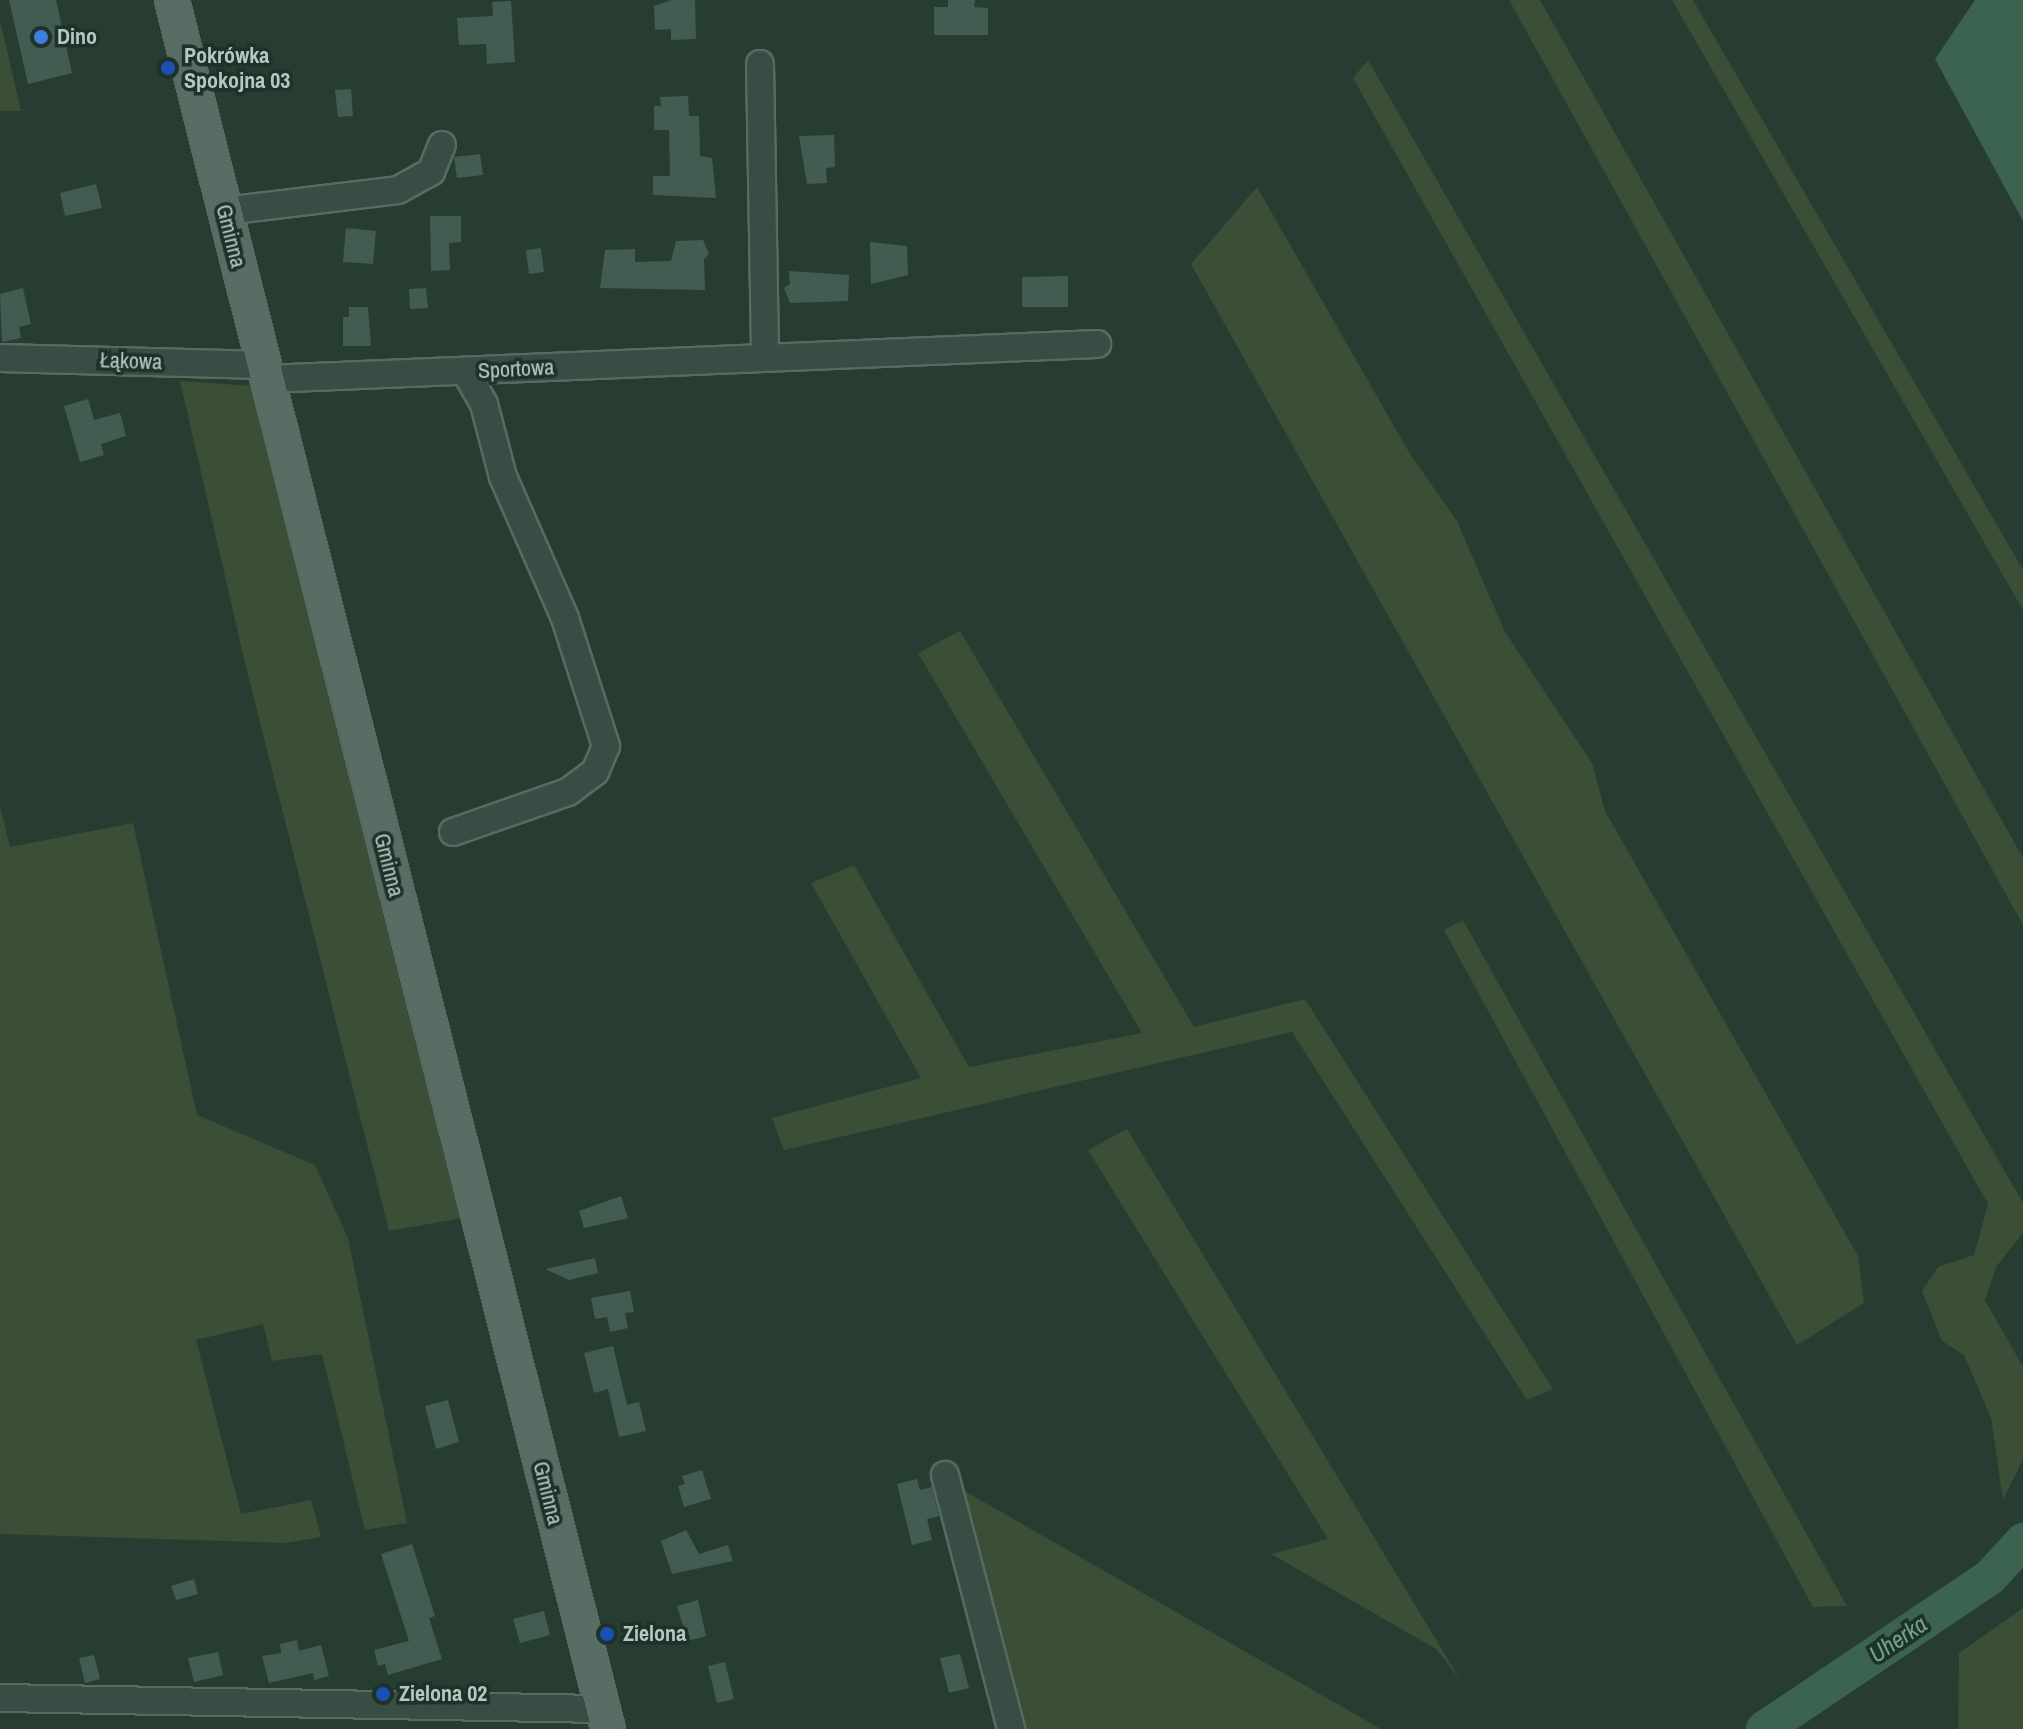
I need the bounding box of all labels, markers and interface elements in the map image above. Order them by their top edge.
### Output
place label: Dino [57,24,97,50]
marker: Dino [32,28,50,46]
place label: Pokrówka Spokojna 03 [184,42,290,94]
marker: Pokrówka Spokojna 03 [159,59,177,77]
street label: Gminna [210,202,252,270]
street label: Łąkowa [99,347,163,375]
street label: Sportowa [477,354,555,384]
street label: Gminna [368,831,410,899]
street label: Gminna [527,1459,569,1527]
water label: Uherka [1864,1609,1932,1669]
place label: Zielona [623,1621,686,1647]
marker: Zielona [598,1625,616,1643]
place label: Zielona 02 [399,1681,487,1707]
marker: Zielona 02 [374,1685,392,1703]

